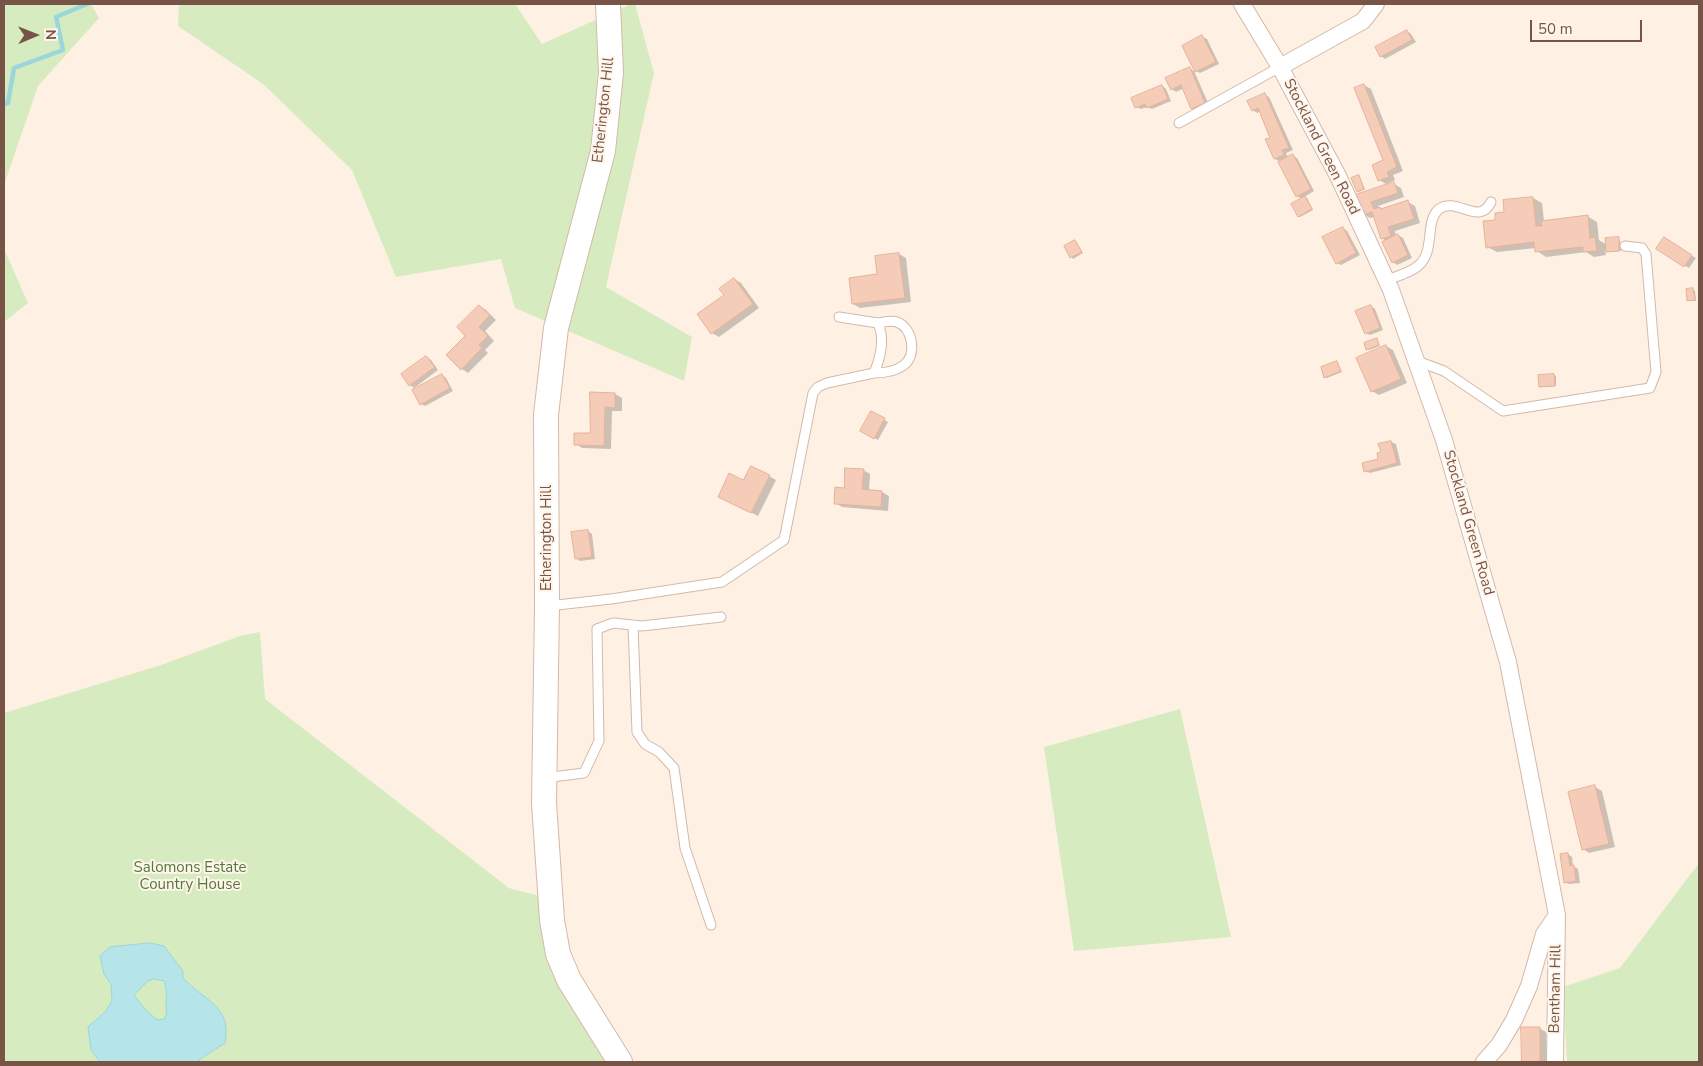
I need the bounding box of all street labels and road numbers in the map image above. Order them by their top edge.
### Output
street label: Etherington Hill [589,56,619,164]
street label: Stockland Green Road [1279,76,1363,218]
street label: Stockland Green Road [1439,448,1497,598]
street label: Etherington Hill [538,485,556,591]
street label: Bentham Hill [1546,944,1566,1034]

